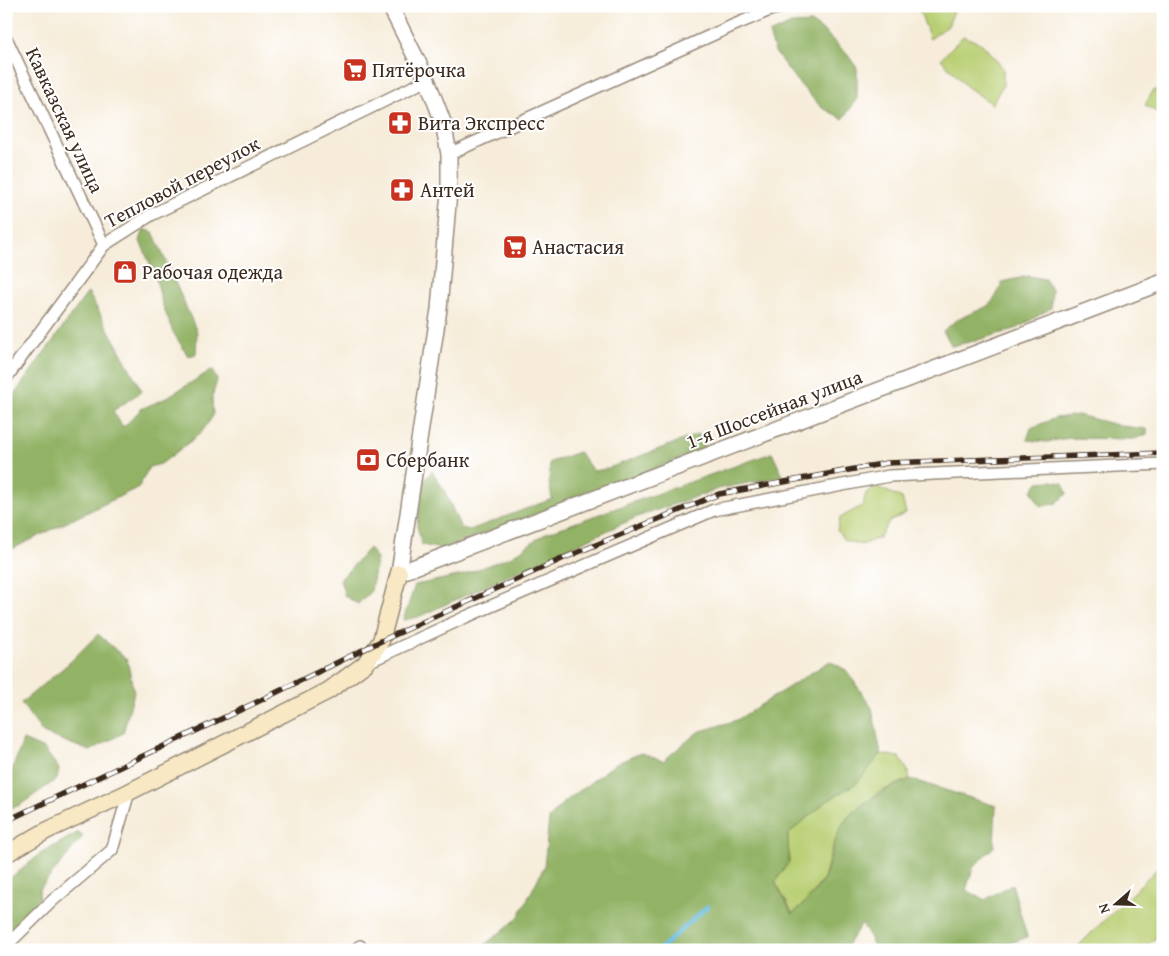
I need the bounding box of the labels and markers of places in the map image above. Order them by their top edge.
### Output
place label: Пятёрочка [372,55,466,84]
supermarket icon: Пятёрочка [342,57,368,83]
place label: Вита Экспресс [418,108,545,137]
pharmacy icon: Вита Экспресс [387,110,413,136]
place label: Антей [420,175,475,204]
pharmacy icon: Антей [389,177,415,203]
place label: Анастасия [532,232,624,261]
supermarket icon: Анастасия [502,234,528,260]
place label: Рабочая одежда [142,257,283,286]
shop icon: Рабочая одежда [112,259,138,285]
place label: Сбербанк [386,445,470,474]
bank icon: Сбербанк [355,447,381,473]

